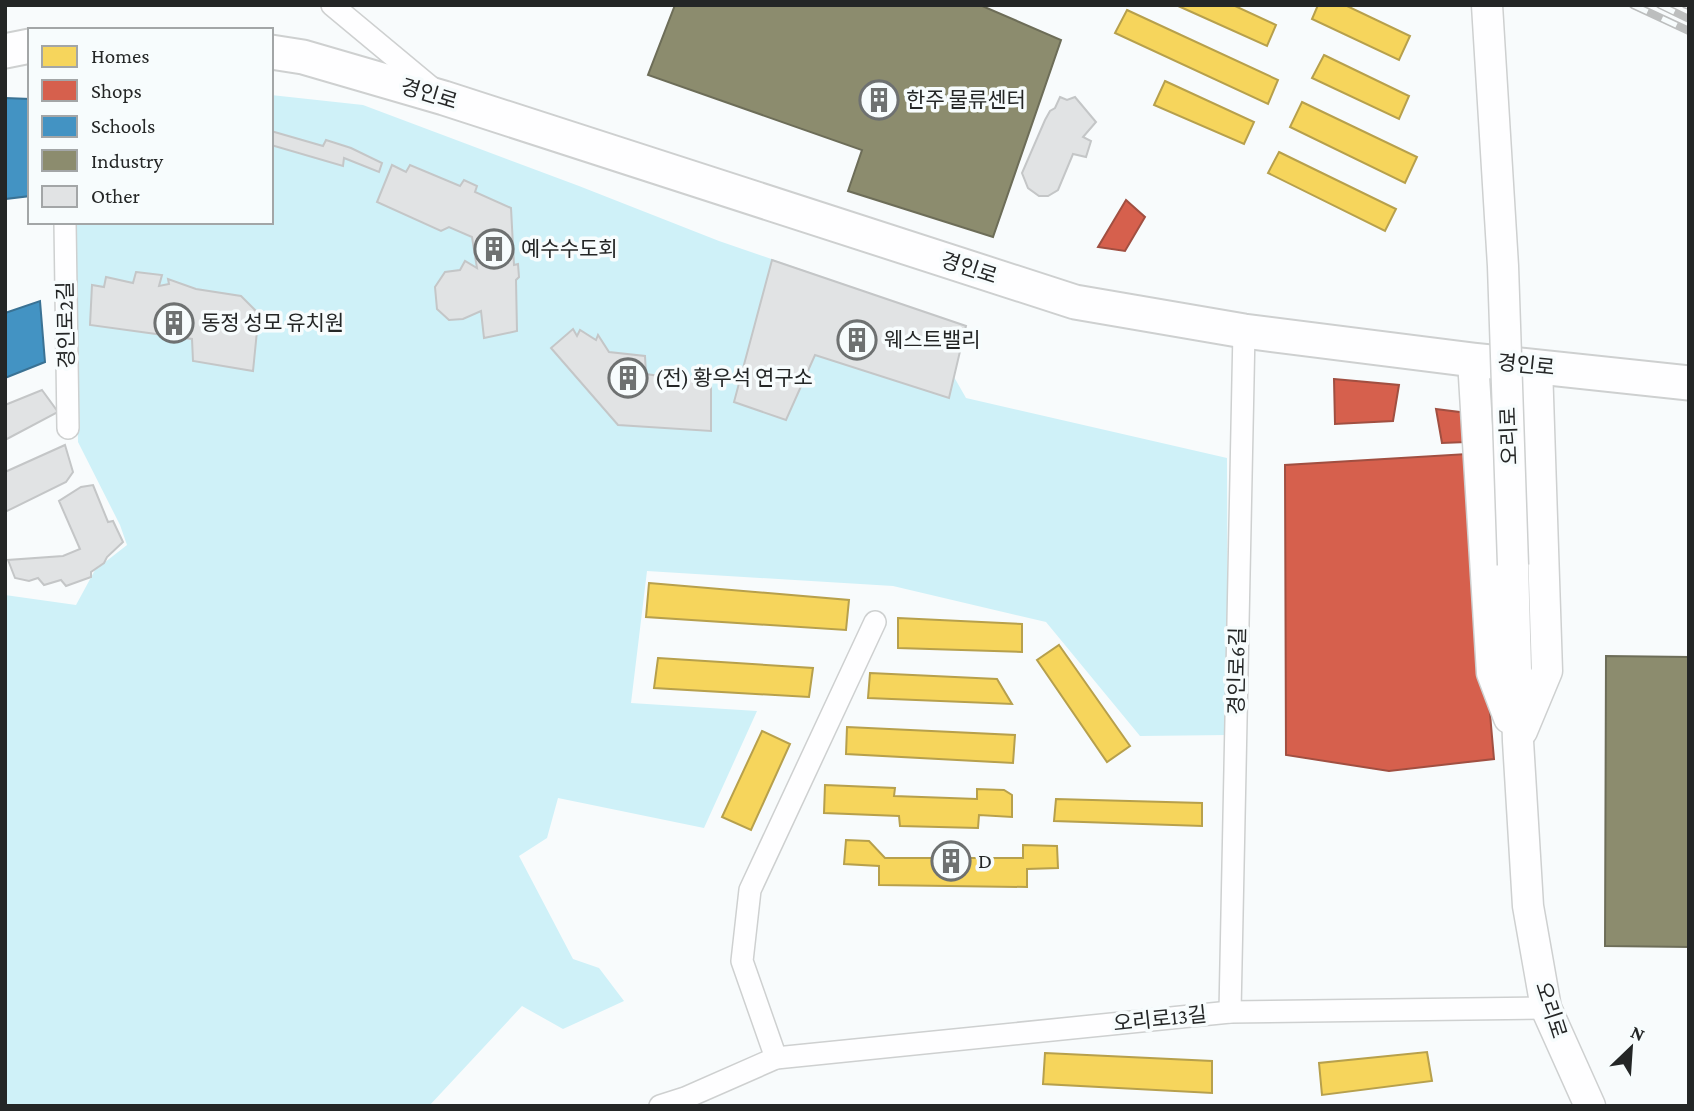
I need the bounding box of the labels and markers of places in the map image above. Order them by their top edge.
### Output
building icon: 한주 물류센터 [858,79,900,121]
place label: 한주 물류센터 [906,88,1026,112]
building icon: 예수수도회 [473,228,515,270]
place label: 예수수도회 [521,237,618,261]
building icon: 동정 성모 유치원 [153,302,195,344]
place label: 동정 성모 유치원 [201,311,344,335]
building icon: 웨스트밸리 [836,319,878,361]
place label: 웨스트밸리 [884,328,981,352]
building icon: (전) 황우석 연구소 [607,357,649,399]
place label: (전) 황우석 연구소 [655,366,813,390]
building icon: D [930,840,972,882]
place label: D [978,849,992,873]

